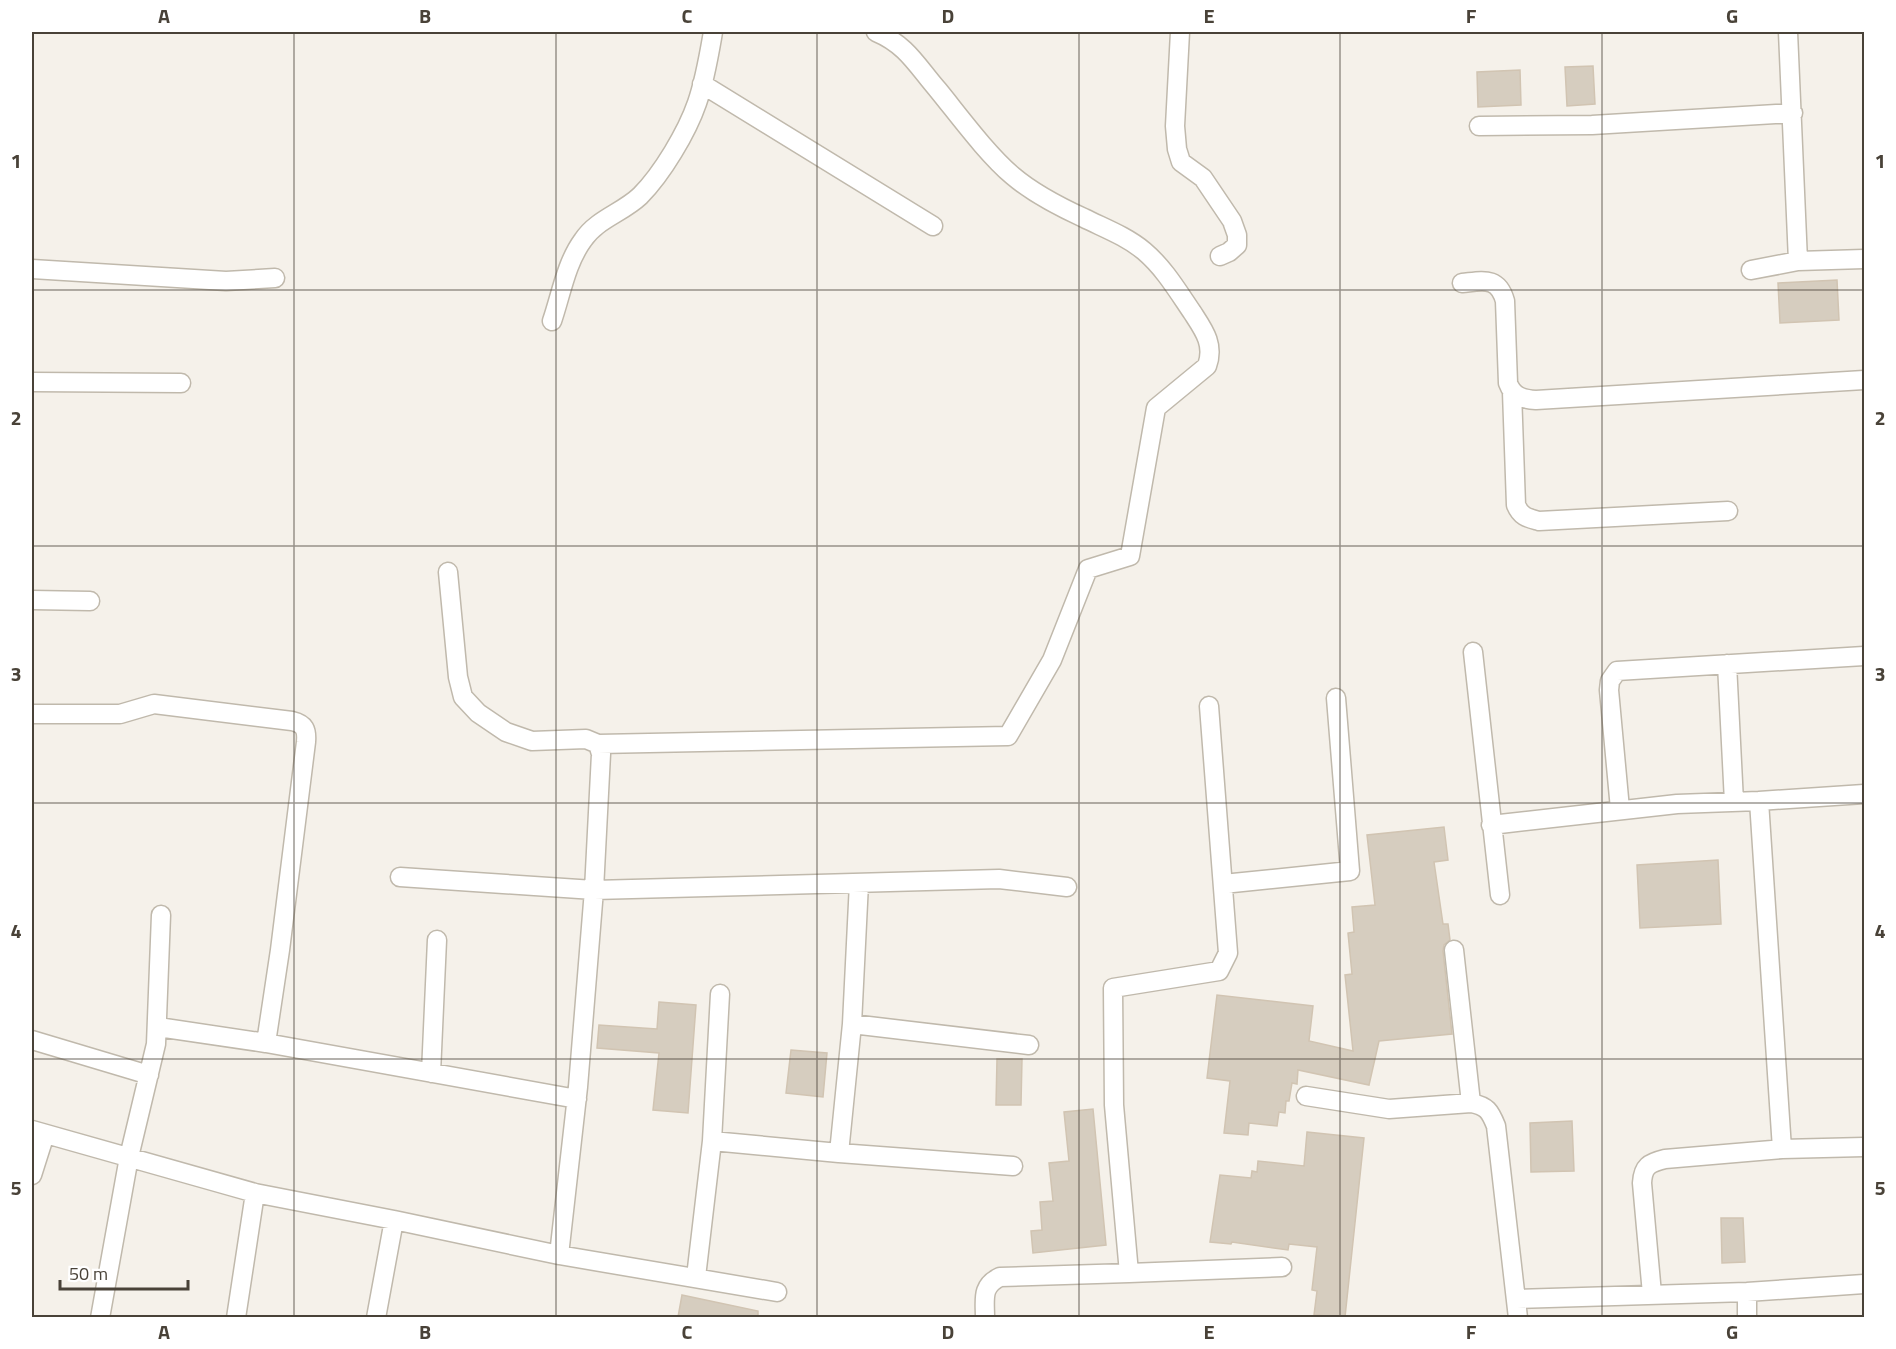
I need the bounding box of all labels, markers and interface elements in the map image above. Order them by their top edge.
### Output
text: A [158,0,170,31]
text: B [419,0,431,31]
text: C [682,0,693,31]
text: D [942,0,954,31]
text: E [1203,0,1215,31]
text: F [1466,0,1477,31]
text: G [1726,0,1738,31]
text: 1 [10,145,22,176]
text: 1 [1874,145,1886,176]
text: 2 [10,402,22,433]
text: 2 [1874,402,1886,433]
text: 3 [10,658,22,689]
text: 3 [1874,658,1886,689]
text: 4 [10,915,22,946]
text: 4 [1874,915,1886,946]
text: 5 [10,1172,22,1203]
text: 5 [1874,1172,1886,1203]
scale bar [60,1253,188,1291]
text: 50 m [69,1260,108,1287]
text: A [158,1316,170,1347]
text: B [419,1316,431,1347]
text: C [682,1316,693,1347]
text: D [942,1316,954,1347]
text: E [1203,1316,1215,1347]
text: F [1466,1316,1477,1347]
text: G [1726,1316,1738,1347]

